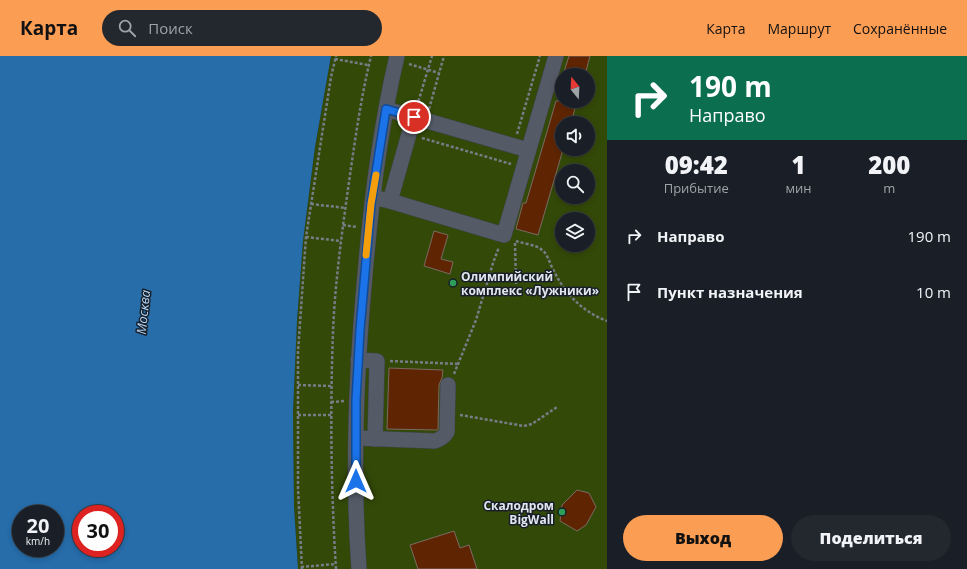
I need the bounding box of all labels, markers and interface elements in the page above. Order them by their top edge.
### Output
search box [102,10,382,46]
text: Карта [20,15,78,41]
icon: search [116,17,138,39]
text: Поиск [148,18,193,38]
text: Карта [706,19,745,38]
text: Маршрут [767,19,831,38]
text: Сохранённые [853,19,947,38]
text: 190 m [689,67,772,105]
north arrow [555,68,595,108]
map controls [555,68,595,252]
icon: right [623,72,675,124]
pin [397,100,431,134]
text: Направо [689,103,766,127]
icon: arrive [403,106,425,128]
button: sound [555,116,595,156]
text: 09:42 [665,148,728,181]
text: 1 [791,148,805,181]
text: 200 [868,148,910,181]
button: search [555,164,595,204]
text: Прибытие [664,179,729,197]
text: мин [785,179,811,197]
text: m [883,179,895,197]
button: layers [555,212,595,252]
icon: right [623,225,645,247]
text: Направо [657,226,725,246]
text: 190 m [907,226,951,246]
place label: Олимпийский комплекс «Лужники» [461,268,599,299]
marker: Олимпийский комплекс «Лужники» [448,278,458,288]
icon: arrive [623,281,645,303]
text: Пункт назначения [657,282,803,302]
text: 10 m [916,282,951,302]
water label: Москва [132,288,154,335]
position arrow [335,460,377,502]
place label: Скалодром BigWall [483,497,554,528]
speed limit sign: 30 [72,505,124,557]
marker: Скалодром BigWall [557,507,567,517]
text: 20 [27,512,49,539]
button: Выход [623,515,783,561]
button: Поделиться [791,515,951,561]
text: km/h [26,534,50,548]

